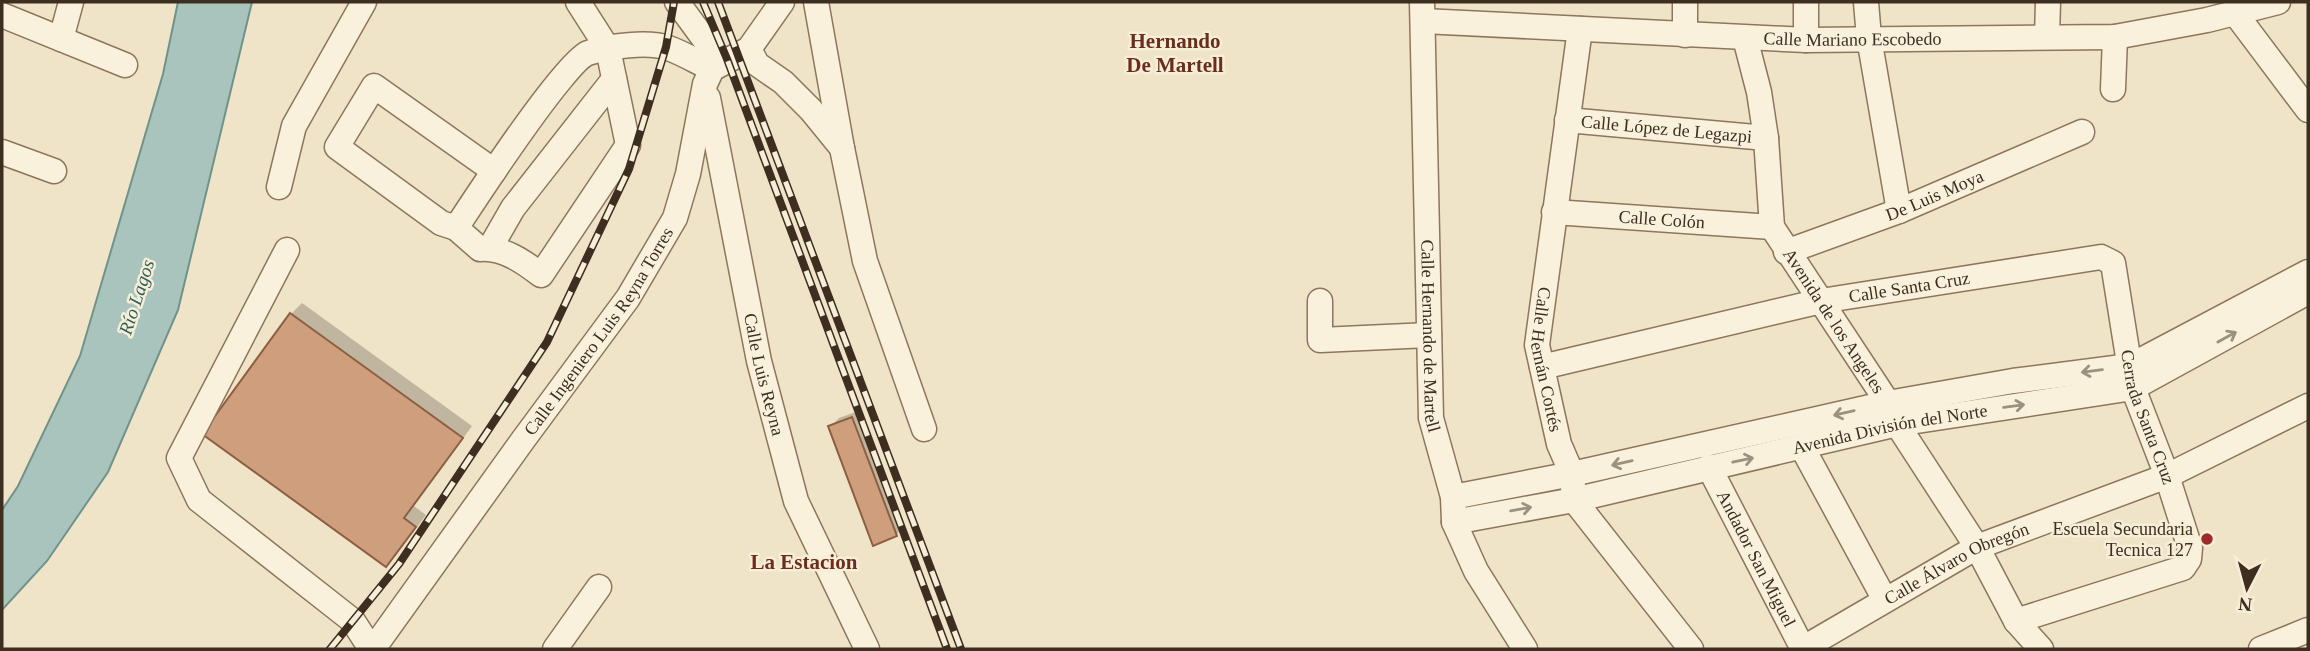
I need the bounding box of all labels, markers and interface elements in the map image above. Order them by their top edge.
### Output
street label: Calle Mariano Escobedo [1763,28,1942,50]
district label: Hernando De Martell [1126,29,1224,77]
street label: Calle López de Legazpi [1580,111,1753,147]
street label: De Luis Moya [1883,166,1986,225]
street label: Calle Colón [1618,206,1706,232]
street label: Calle Ingeniero Luis Reyna Torres [520,224,677,439]
street label: Calle Hernando de Martell [1417,239,1444,434]
street label: Avenida de los Angeles [1779,245,1889,397]
water label: Río Lagos [114,257,158,338]
street label: Calle Santa Cruz [1847,268,1971,306]
street label: Calle Hernán Cortés [1527,286,1566,434]
street label: Calle Luis Reyna [740,312,788,438]
one-way arrow [2217,330,2237,344]
street label: Cerrada Santa Cruz [2117,348,2179,487]
one-way arrow [2081,365,2104,378]
one-way arrow [2003,399,2025,412]
street label: Avenida División del Norte [1791,400,1989,458]
one-way arrow [1833,406,1856,420]
one-way arrow [1732,453,1754,466]
one-way arrow [1611,456,1634,470]
street label: Andador San Miguel [1713,487,1800,630]
one-way arrow [1510,502,1532,516]
street label: Calle Álvaro Obregón [1881,519,2032,609]
place label: Escuela Secundaria Tecnica 127 [2053,519,2193,560]
marker: Escuela Secundaria Tecnica 127 [2199,531,2215,547]
district label: La Estacion [751,550,858,574]
north arrow [2212,553,2282,623]
text: N [2237,593,2253,616]

